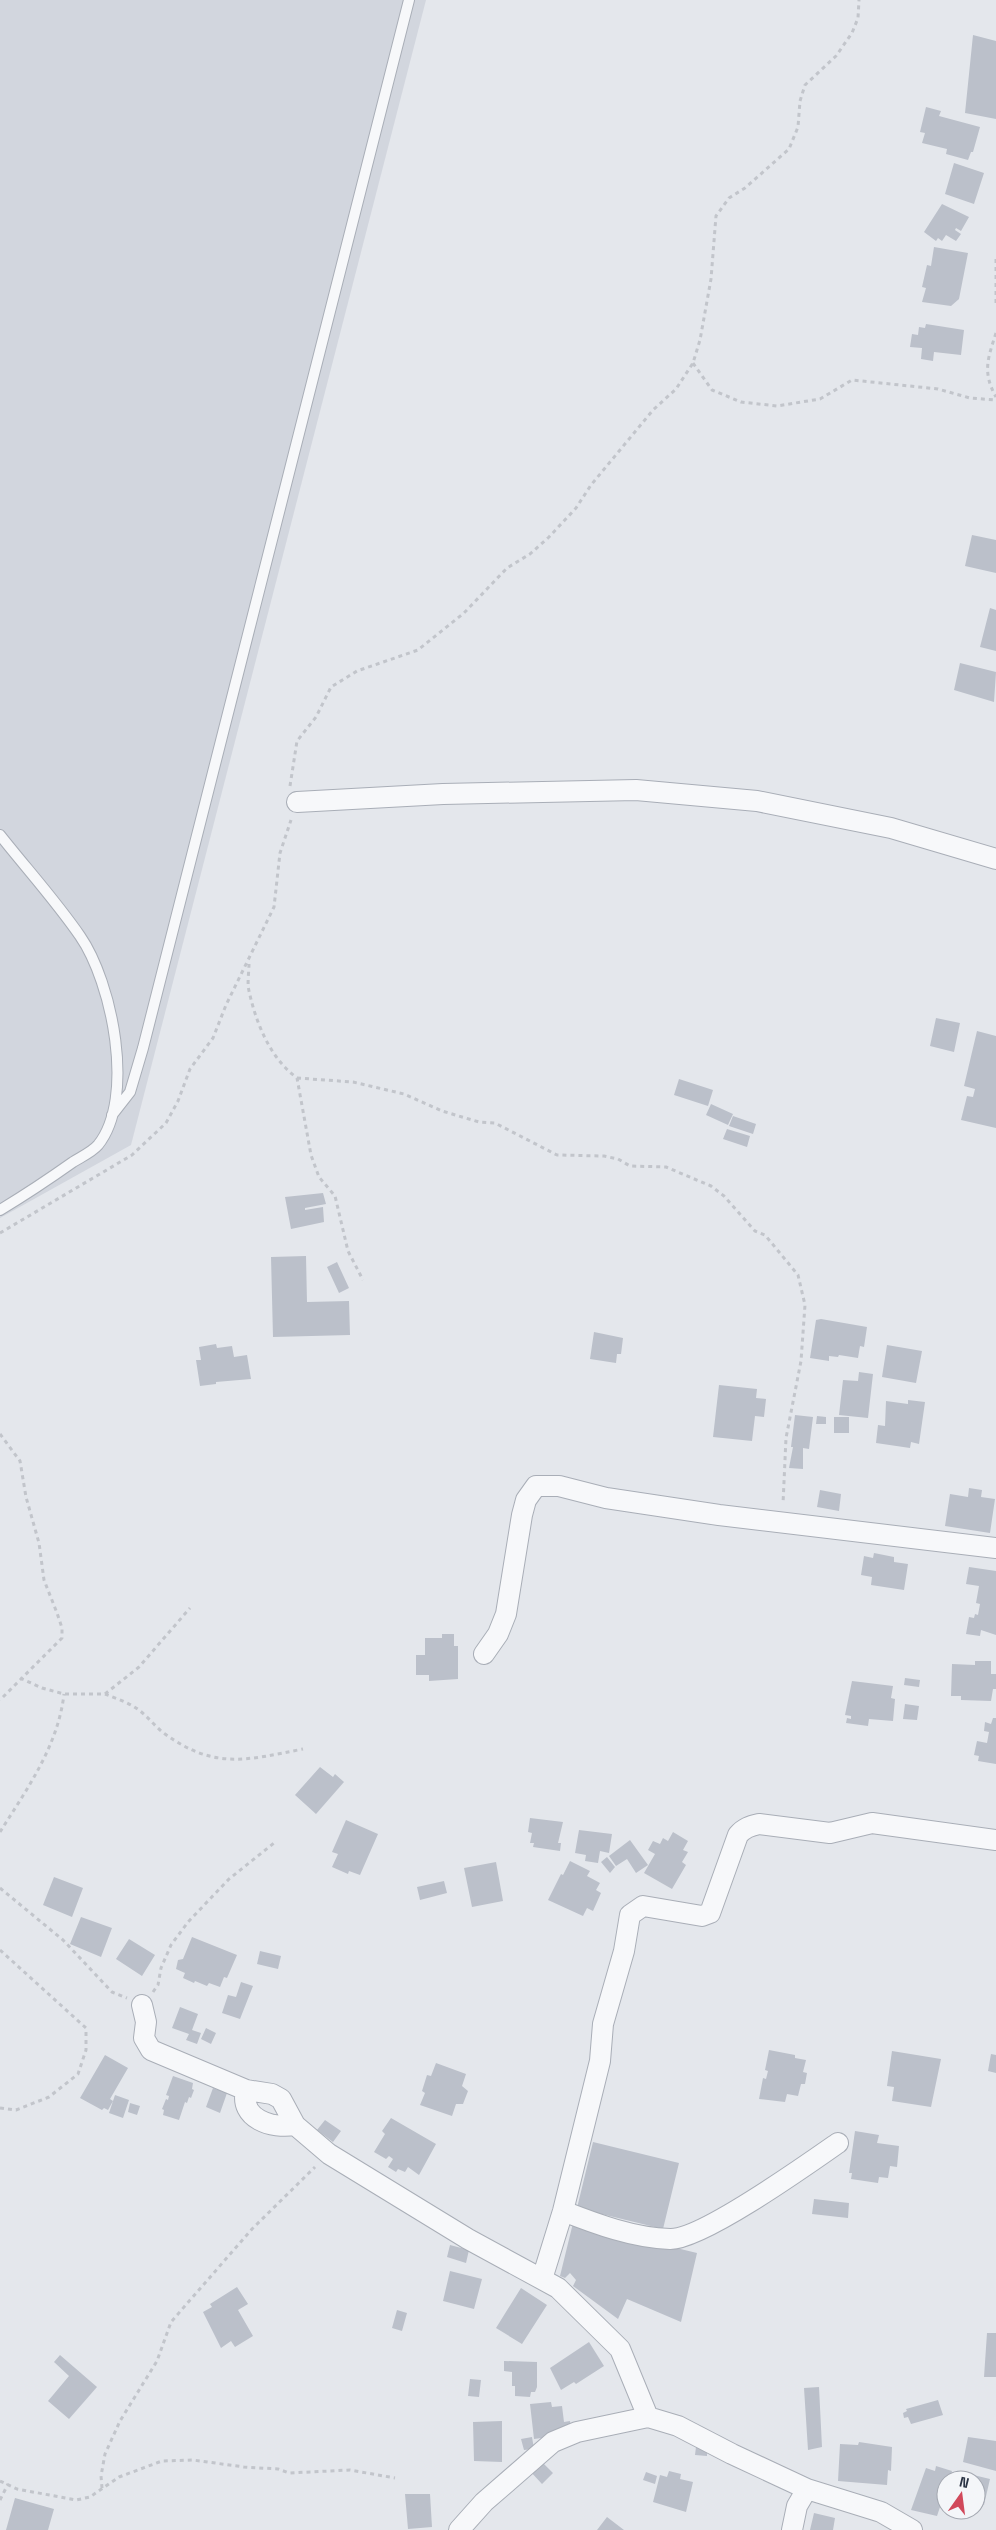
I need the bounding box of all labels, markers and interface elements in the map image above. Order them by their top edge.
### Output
north arrow [936,2470,986,2520]
text: N [957,2473,971,2492]

